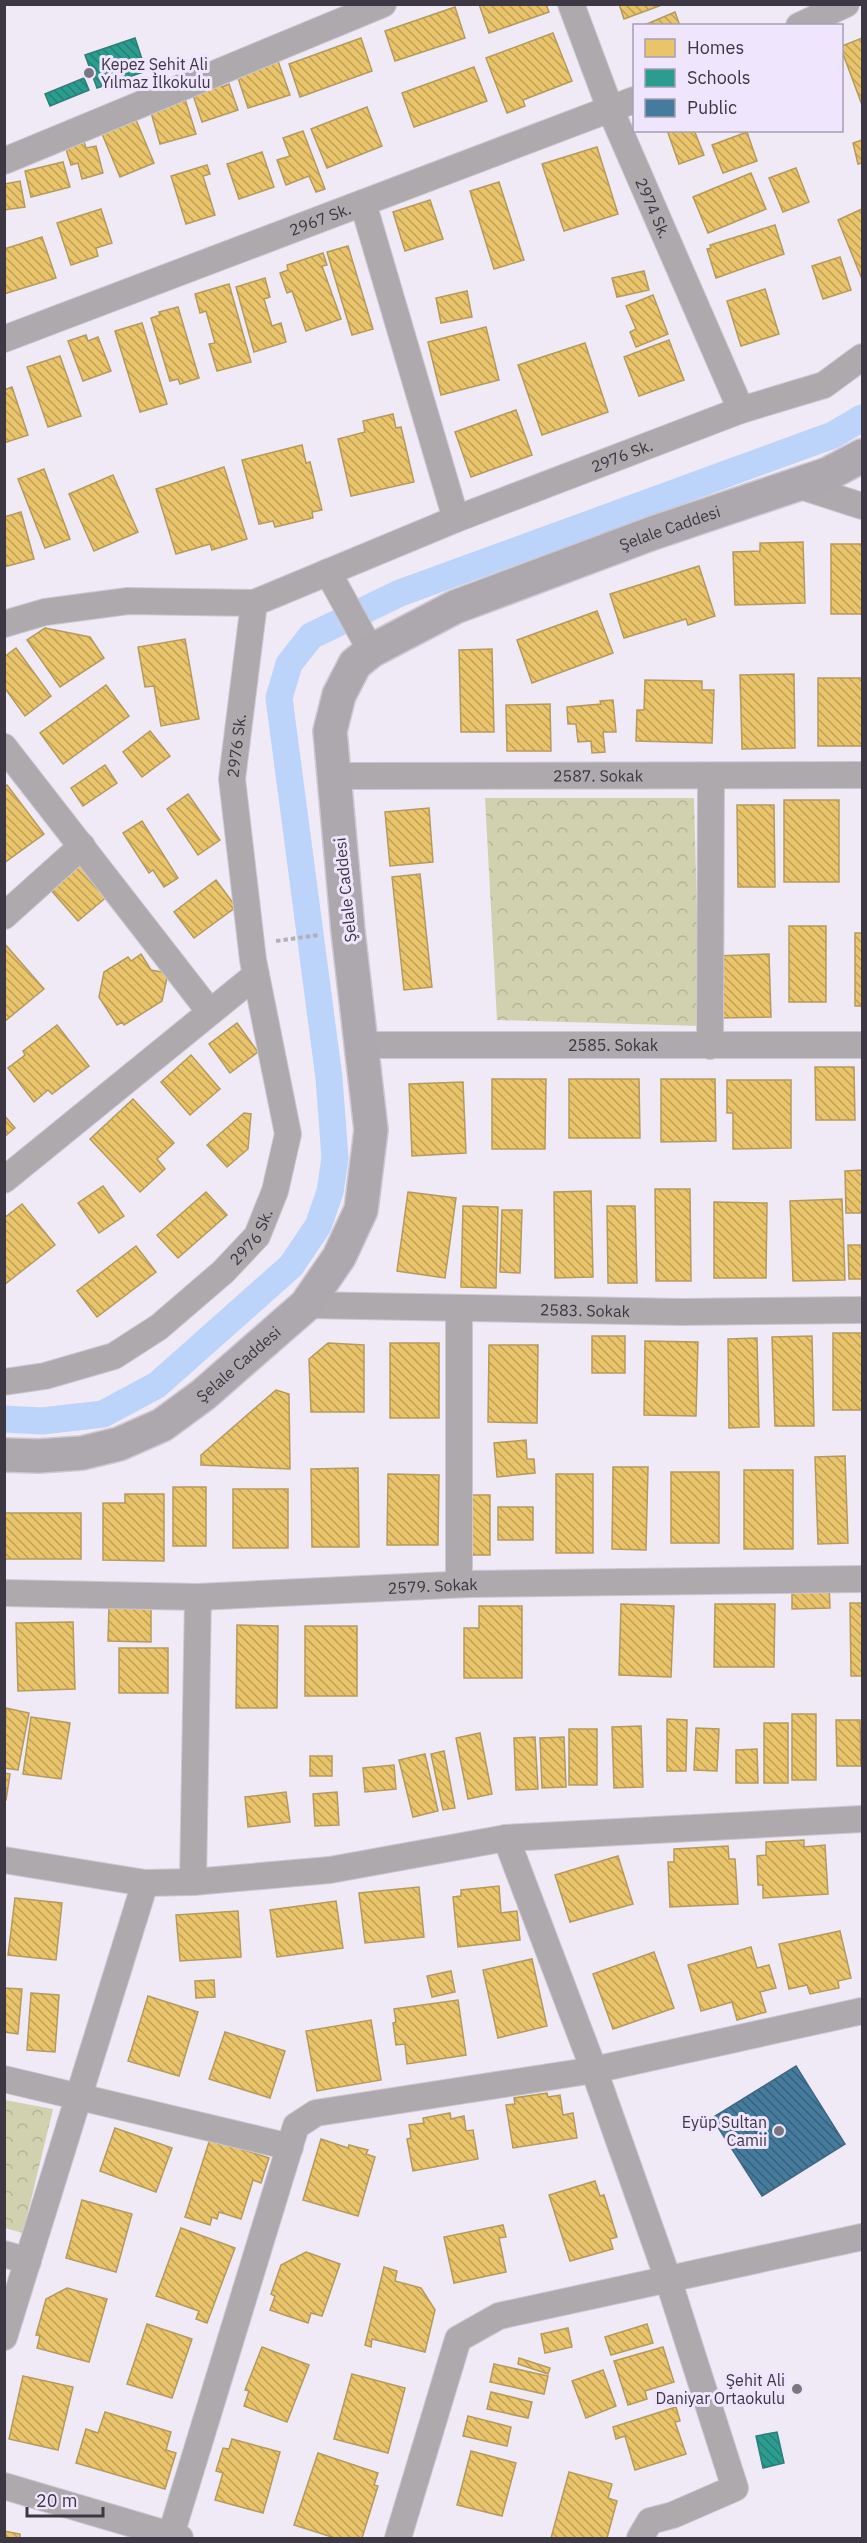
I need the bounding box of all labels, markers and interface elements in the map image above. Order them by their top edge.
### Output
legend [633,24,843,132]
text: Homes [687,36,744,59]
place label: Kepez Şehit Ali Yılmaz İlkokulu [101,54,211,92]
marker: Kepez Şehit Ali Yılmaz İlkokulu [82,66,96,80]
text: Schools [687,66,751,89]
text: Public [687,96,737,119]
street label: 2974 Sk. [631,175,675,241]
street label: 2967 Sk. [286,198,354,240]
street label: 2976 Sk. [588,435,655,476]
street label: Şelale Caddesi [616,501,723,555]
street label: 2976 Sk. [222,712,250,779]
street label: 2587. Sokak [553,765,644,786]
street label: Şelale Caddesi [330,836,360,944]
street label: 2585. Sokak [568,1035,659,1055]
street label: 2976 Sk. [225,1206,277,1269]
street label: 2583. Sokak [540,1299,631,1321]
street label: Şelale Caddesi [192,1322,285,1407]
street label: 2579. Sokak [387,1574,478,1598]
place label: Eyüp Sultan Camii [682,2112,767,2150]
marker: Eyüp Sultan Camii [772,2124,786,2138]
place label: Şehit Ali Daniyar Ortaokulu [655,2370,785,2408]
marker: Şehit Ali Daniyar Ortaokulu [790,2382,804,2396]
scale bar [27,2480,104,2518]
text: 20 m [36,2489,78,2512]

